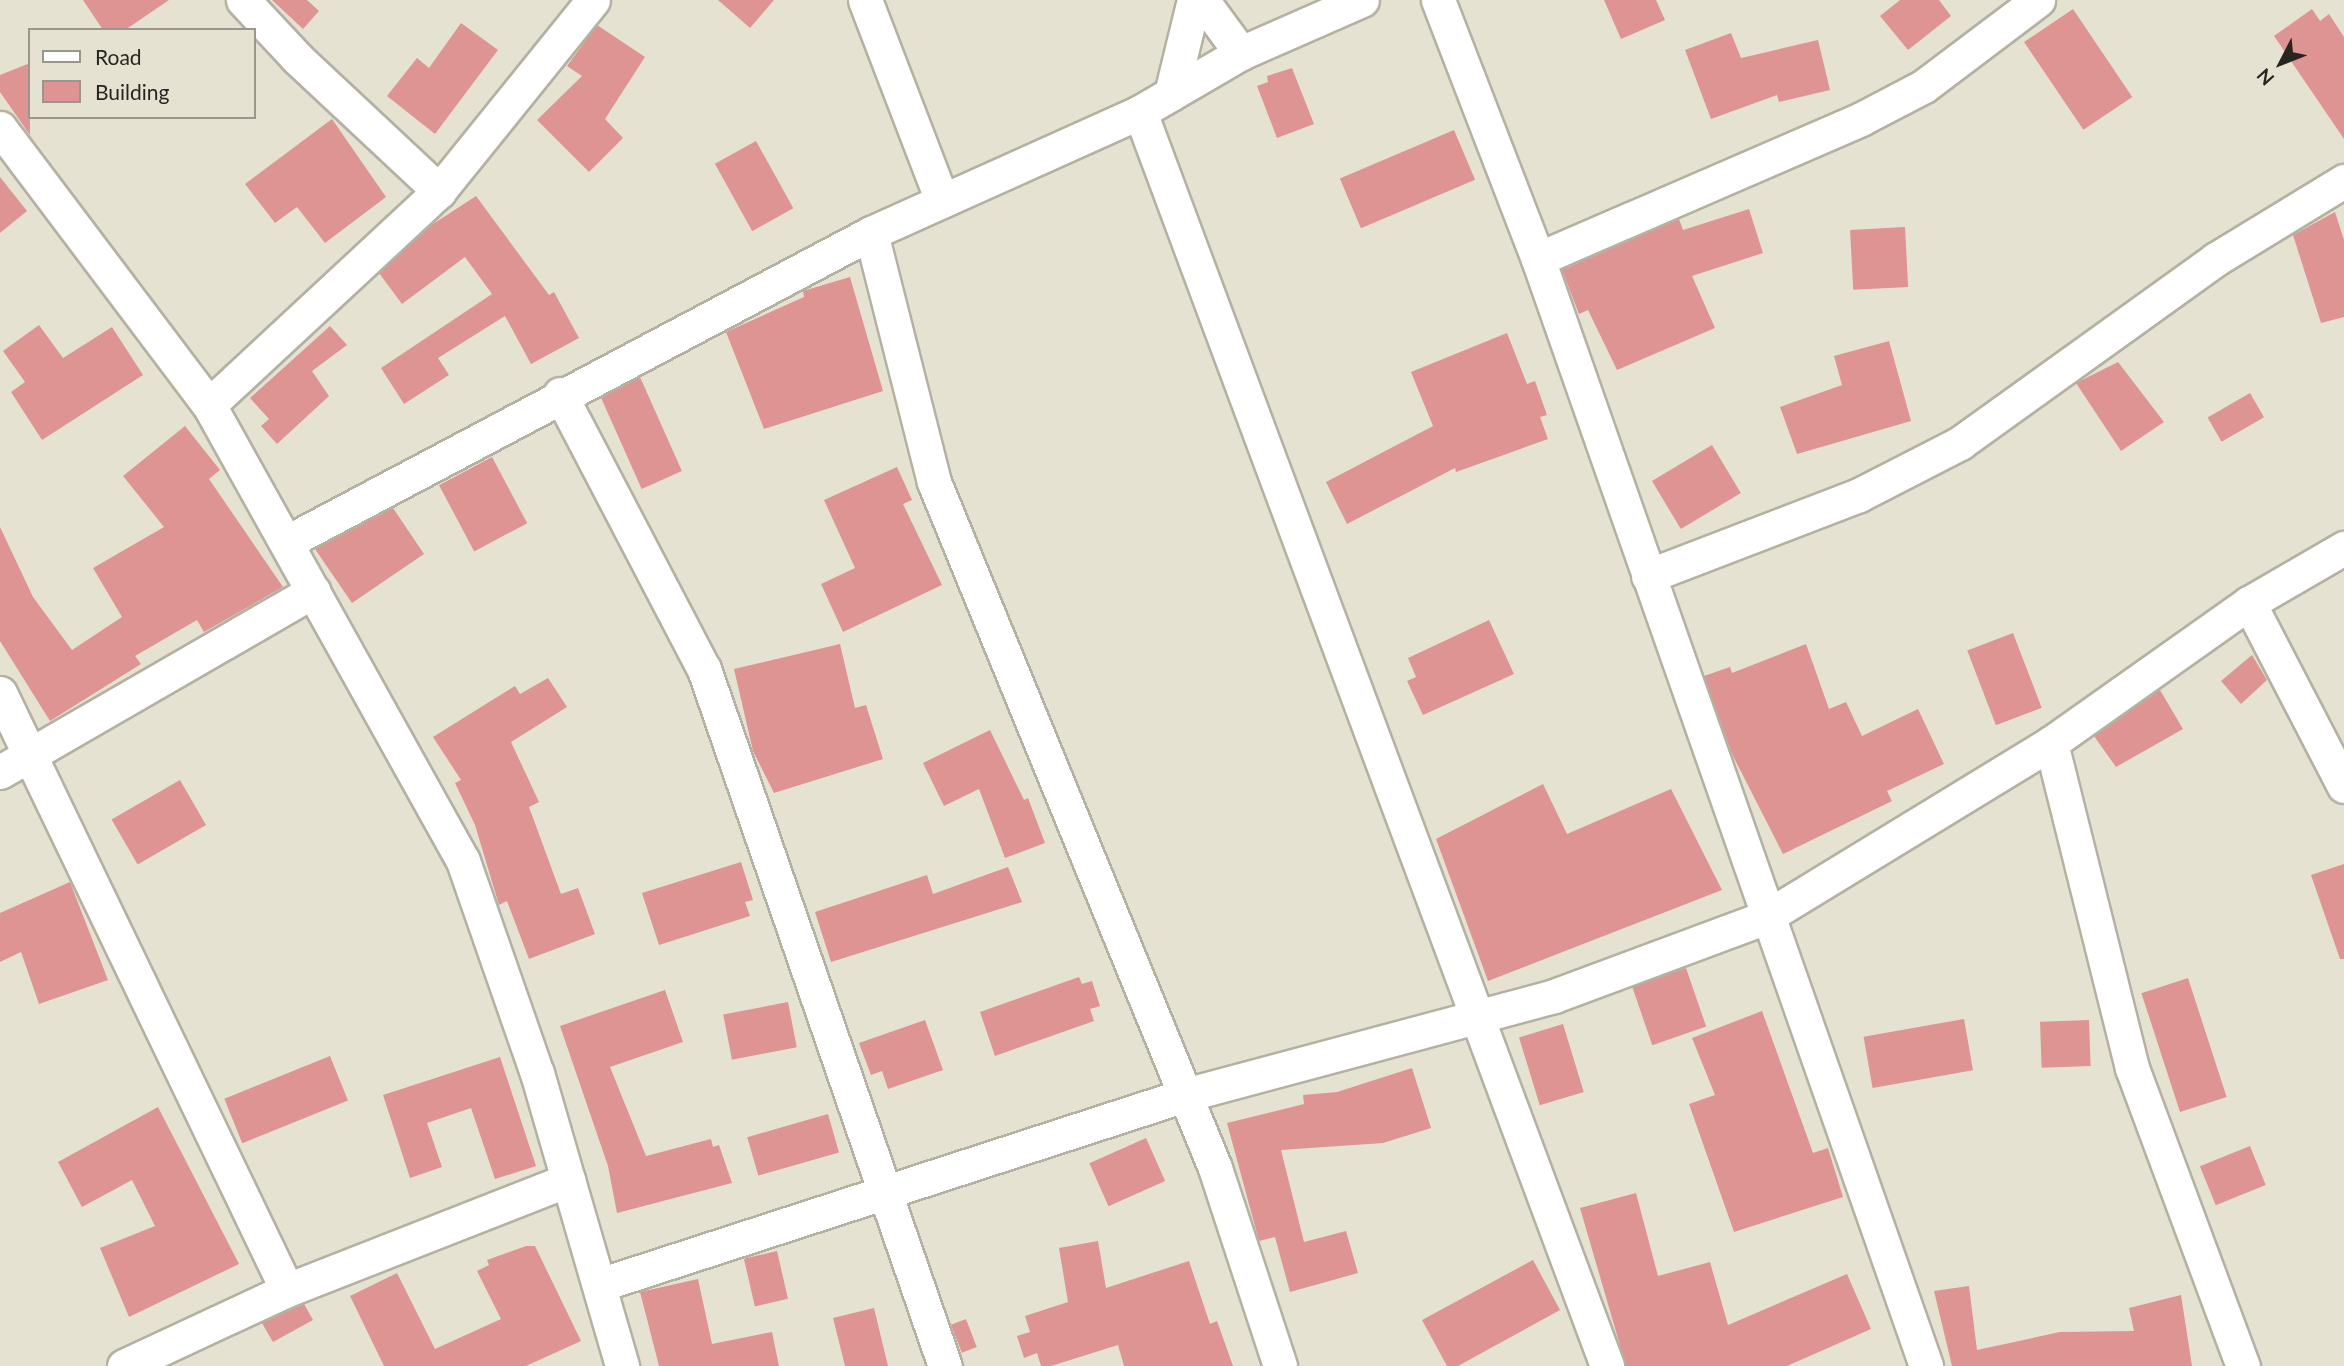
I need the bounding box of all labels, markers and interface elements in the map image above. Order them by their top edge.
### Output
legend [28,28,256,119]
north arrow [2246,28,2316,98]
text: Road [95,44,142,69]
text: N [2252,64,2278,91]
text: Building [95,79,170,104]

